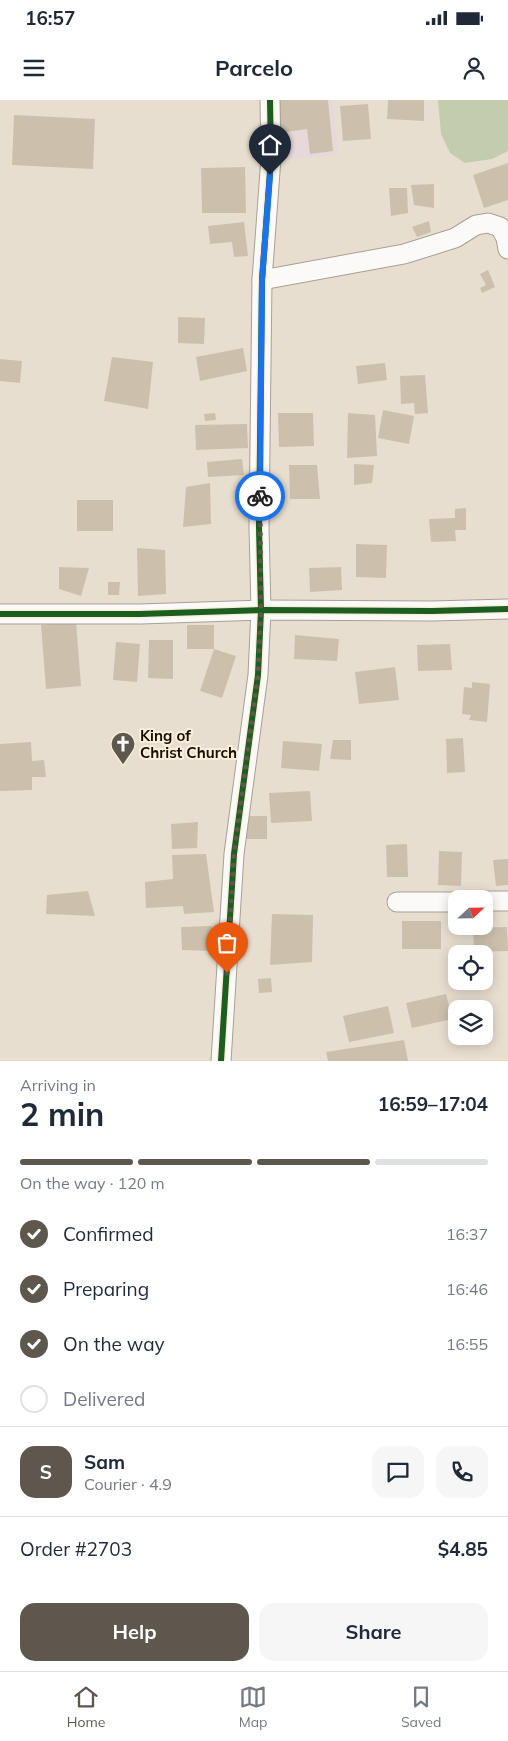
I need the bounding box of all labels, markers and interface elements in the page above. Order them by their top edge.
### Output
text: 16:57 [25,6,75,30]
icon: menu [20,54,48,82]
text: Parcelo [215,54,293,82]
icon: person [460,54,488,82]
pin [249,124,291,175]
icon: home [256,131,284,159]
courier [235,471,285,521]
icon: bike [246,482,274,510]
place label: King of Christ Church [140,726,237,762]
church icon: King of Christ Church [110,731,136,765]
north arrow [448,890,492,935]
map controls [448,890,493,1045]
pin [206,922,248,973]
icon: bag [213,929,241,957]
button: locate [448,945,493,990]
button: layers [448,1000,493,1045]
text: Arriving in [20,1075,96,1095]
text: 16:59–17:04 [378,1092,488,1116]
text: 2 min [20,1094,104,1134]
text: On the way · 120 m [20,1173,165,1193]
icon: check [20,1220,48,1248]
text: Confirmed [63,1222,154,1246]
text: 16:37 [446,1224,488,1244]
icon: check [20,1275,48,1303]
text: Preparing [63,1277,149,1301]
text: 16:46 [446,1279,488,1299]
icon: check [20,1330,48,1358]
text: On the way [63,1332,165,1356]
text: 16:55 [446,1334,488,1354]
text: Delivered [63,1387,145,1411]
button: chat [372,1446,424,1498]
button: phone [436,1446,488,1498]
text: Sam [84,1450,125,1474]
text: S [40,1460,52,1484]
text: Courier · 4.9 [84,1474,172,1494]
text: Order #2703 [20,1537,132,1561]
text: $4.85 [438,1537,488,1561]
button: Help [20,1603,249,1661]
button: Share [259,1603,488,1661]
tab: Home [67,1683,105,1731]
tab: Map [239,1683,268,1731]
tab: Saved [401,1683,441,1731]

